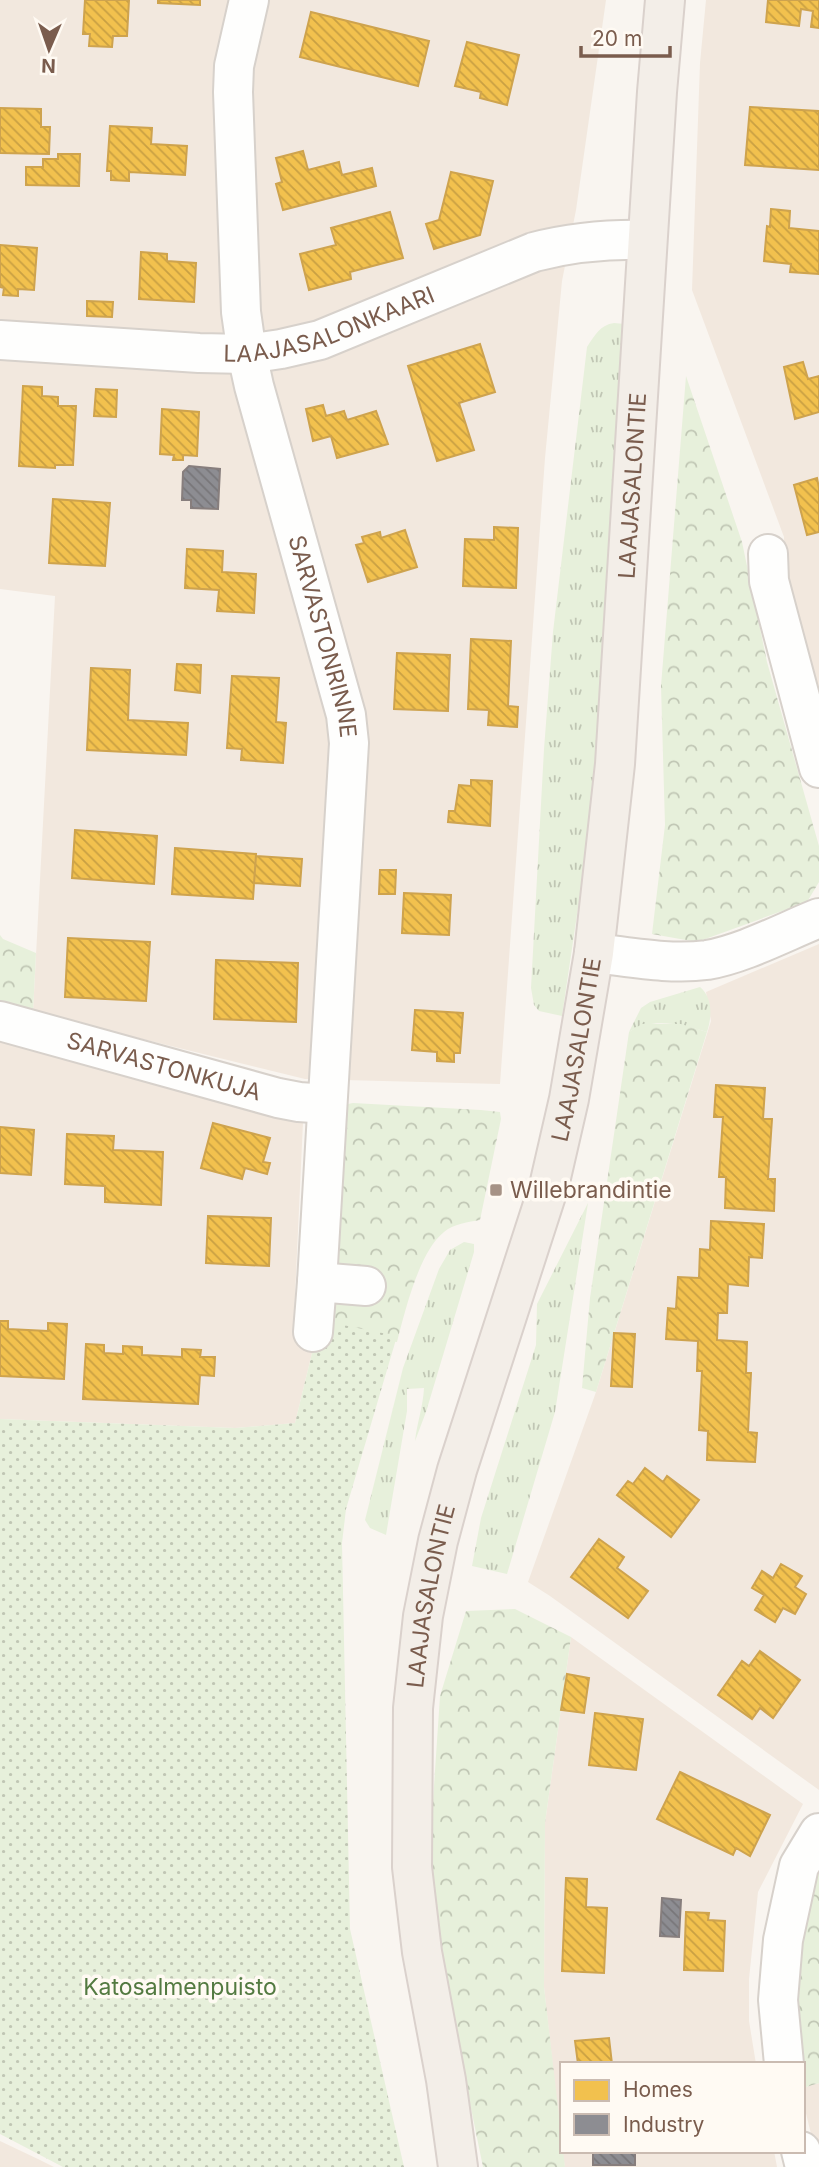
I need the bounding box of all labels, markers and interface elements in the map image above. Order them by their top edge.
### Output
north arrow [14,14,84,84]
scale bar [581,14,670,58]
text: 20 m [592,26,642,51]
text: N [41,54,56,77]
street label: LAAJASALONKAARI [223,281,438,368]
street label: LAAJASALONTIE [613,392,652,580]
street label: SARVASTONRINNE [282,532,362,739]
street label: LAAJASALONTIE [546,955,607,1144]
street label: SARVASTONKUJA [64,1026,264,1107]
place label: Willebrandintie [510,1176,672,1204]
marker: Willebrandintie [488,1182,504,1198]
street label: LAAJASALONTIE [401,1501,461,1690]
park label: Katosalmenpuisto [83,1973,277,2001]
legend [560,2062,805,2153]
text: Homes [623,2077,693,2102]
text: Industry [623,2112,705,2137]

